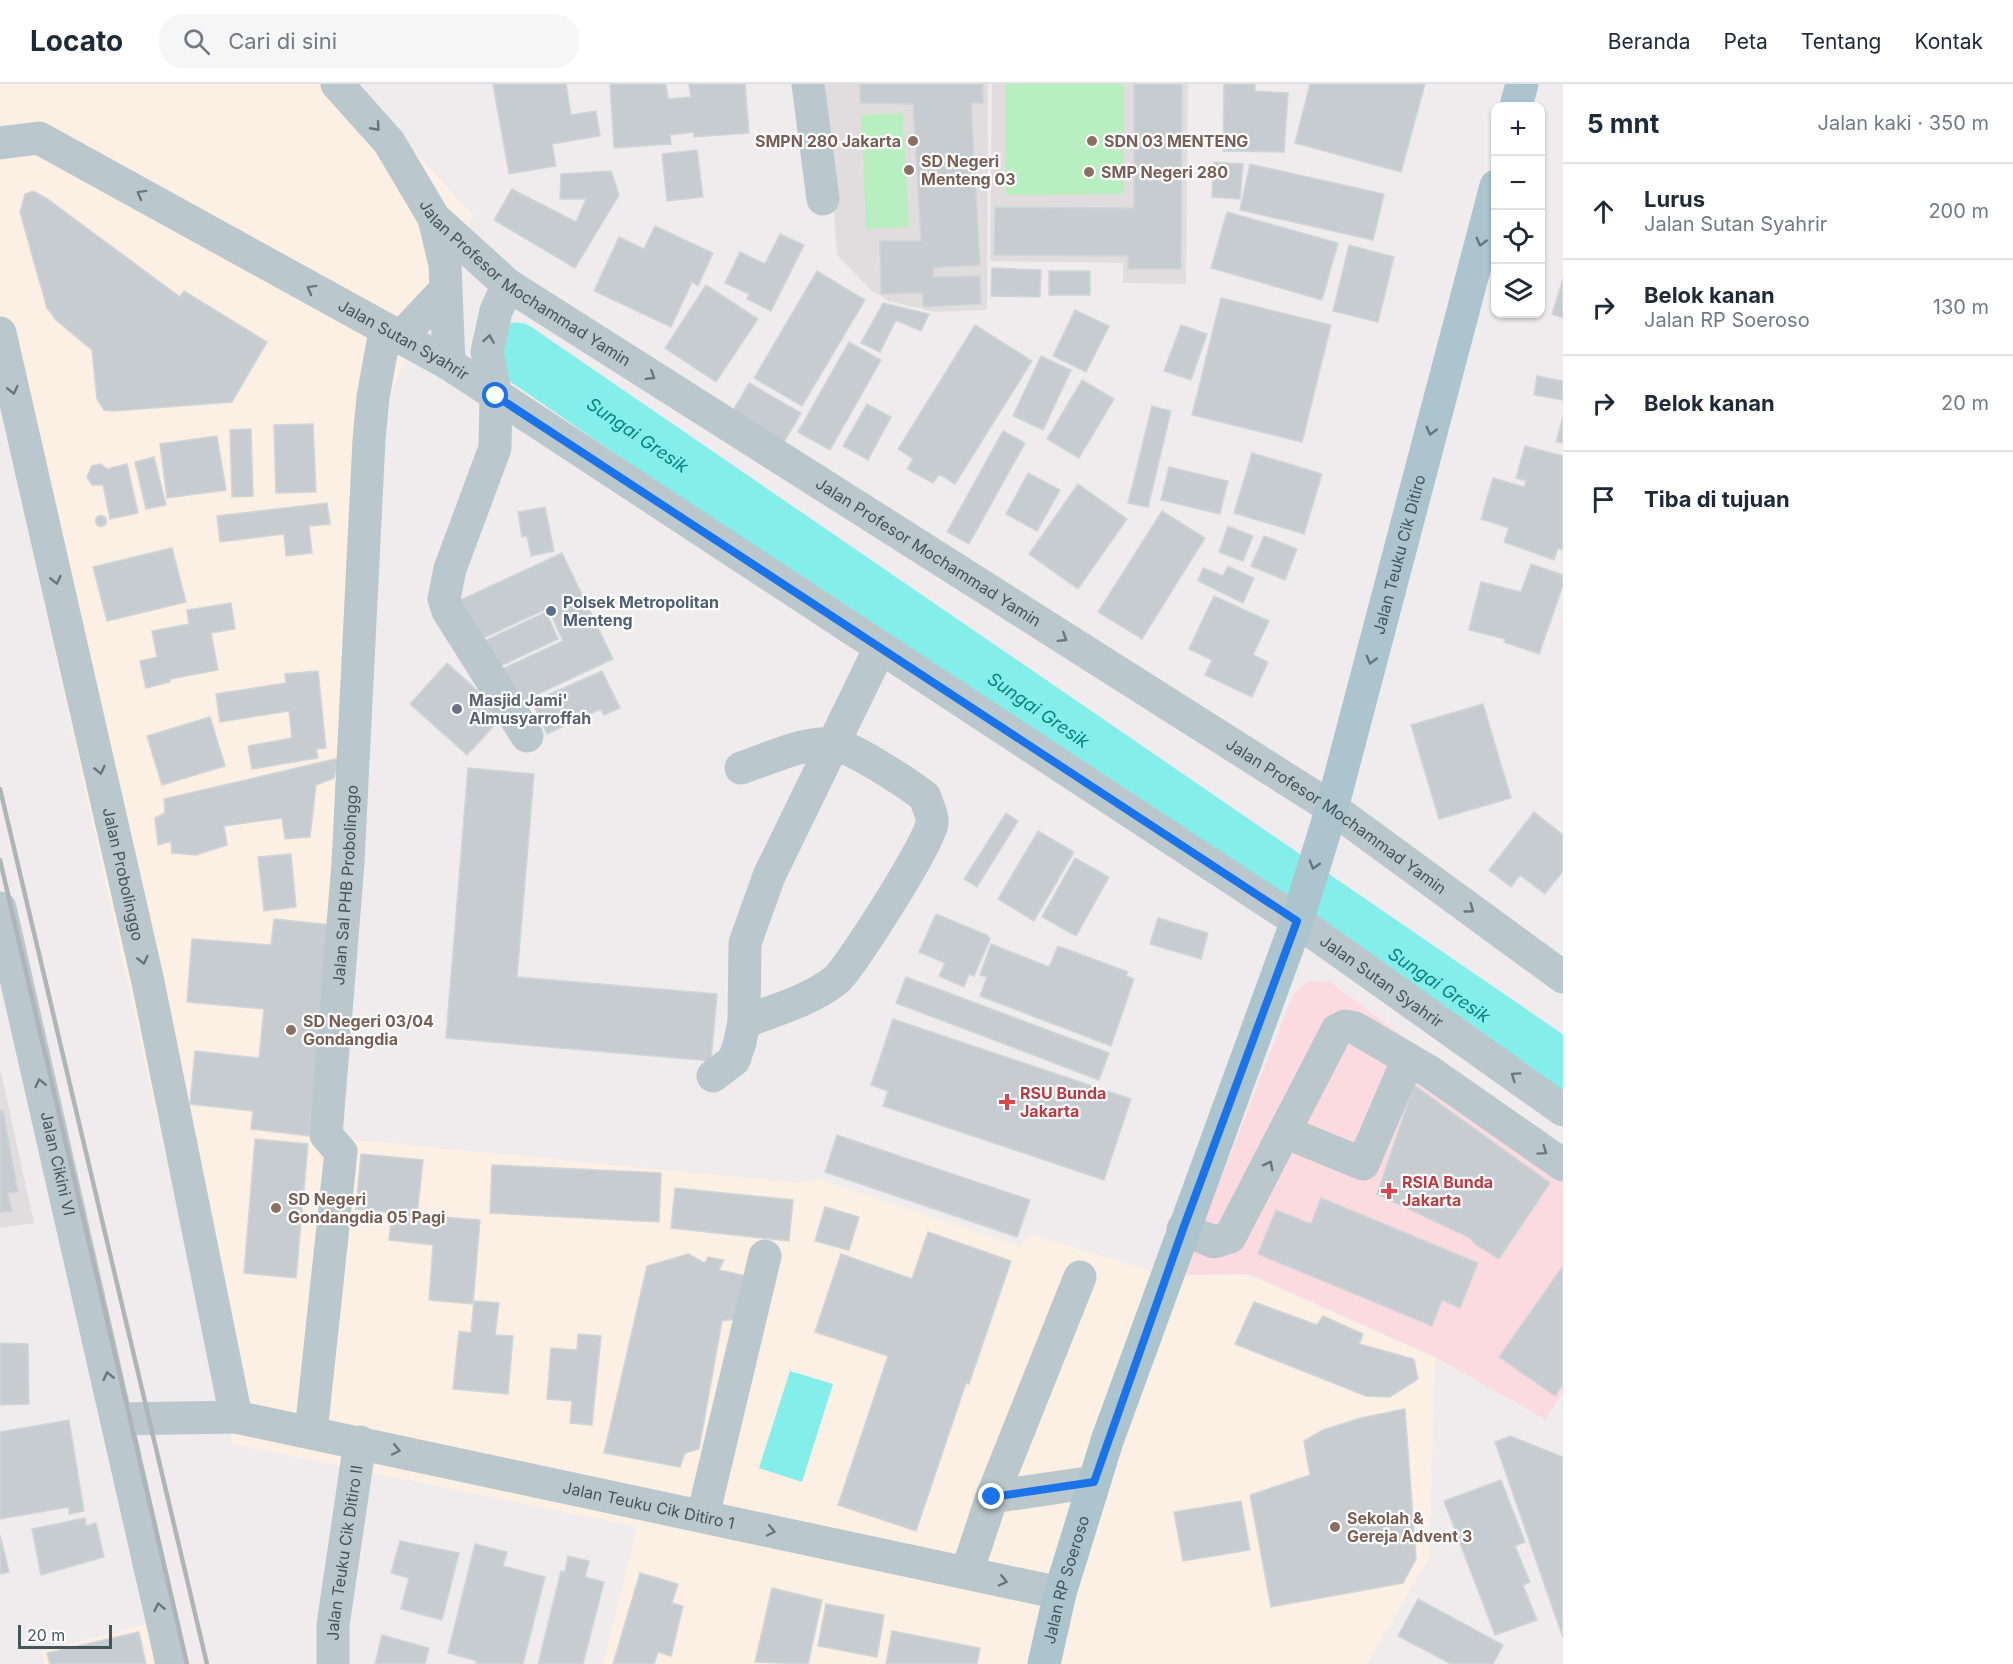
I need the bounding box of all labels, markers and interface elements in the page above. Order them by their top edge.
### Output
search box [159,14,579,68]
text: Locato [30,24,123,58]
icon: search [180,25,213,58]
text: Cari di sini [228,28,337,54]
text: Beranda [1608,29,1690,54]
text: Peta [1723,29,1768,54]
text: Tentang [1801,29,1881,54]
text: Kontak [1914,29,1983,54]
map controls [1491,102,1545,318]
button: + [1491,102,1545,156]
text: 5 mnt [1587,108,1659,139]
text: Jalan kaki · 350 m [1818,111,1989,135]
one-way arrow [369,121,380,131]
place label: SMPN 280 Jakarta [755,131,901,151]
place label: SDN 03 MENTENG [1104,131,1248,151]
marker: SMPN 280 Jakarta [906,134,920,148]
marker: SDN 03 MENTENG [1085,134,1099,148]
place label: SD Negeri Menteng 03 [921,151,1016,189]
button: − [1491,156,1545,210]
place label: SMP Negeri 280 [1101,162,1228,182]
marker: SD Negeri Menteng 03 [902,163,916,177]
marker: SMP Negeri 280 [1082,165,1096,179]
text: Lurus [1644,186,1705,212]
one-way arrow [136,190,147,202]
icon: ahead [1587,195,1620,228]
street label: Jalan Profesor Mochammad Yamin [415,196,634,370]
text: 200 m [1928,199,1989,223]
button: locate [1491,210,1545,264]
text: Jalan Sutan Syahrir [1644,212,1827,236]
one-way arrow [1475,237,1488,247]
button: layers [1491,264,1545,318]
text: Belok kanan [1644,282,1775,308]
one-way arrow [307,285,317,296]
icon: right [1587,291,1620,324]
street label: Jalan Sutan Syahrir [335,295,473,384]
text: 130 m [1933,295,1989,319]
text: Jalan RP Soeroso [1644,308,1810,332]
one-way arrow [482,335,495,345]
one-way arrow [644,368,655,379]
route start [482,382,508,408]
one-way arrow [6,385,19,395]
icon: right [1587,387,1620,420]
text: Belok kanan [1644,390,1775,416]
text: 20 m [1941,391,1989,415]
water label: Sungai Gresik [583,393,694,477]
one-way arrow [1426,426,1439,436]
street label: Jalan Teuku Cik Ditiro [1368,472,1429,636]
street label: Jalan Profesor Mochammad Yamin [812,473,1045,631]
icon: arrive [1587,483,1620,516]
text: Tiba di tujuan [1644,486,1790,512]
one-way arrow [49,575,62,585]
place label: Polsek Metropolitan Menteng [563,592,719,630]
marker: Polsek Metropolitan Menteng [544,604,558,618]
one-way arrow [1057,630,1068,641]
one-way arrow [1366,655,1379,665]
water label: Sungai Gresik [984,667,1095,752]
place label: Masjid Jami' Almusyarroffah [469,690,591,728]
marker: Masjid Jami' Almusyarroffah [450,702,464,716]
street label: Jalan Profesor Mochammad Yamin [1222,733,1450,898]
one-way arrow [93,765,106,775]
street label: Jalan Sal PHB Probolinggo [328,784,362,986]
street label: Jalan Probolinggo [98,805,148,943]
one-way arrow [1309,859,1321,870]
one-way arrow [1463,902,1474,913]
street label: Jalan Sutan Syahrir [1316,931,1447,1032]
water label: Sungai Gresik [1385,942,1495,1027]
one-way arrow [136,955,149,965]
place label: SD Negeri 03/04 Gondangdia [303,1011,434,1049]
marker: SD Negeri 03/04 Gondangdia [284,1023,298,1037]
one-way arrow [1511,1073,1522,1084]
one-way arrow [35,1078,48,1088]
place label: RSU Bunda Jakarta [1020,1083,1106,1121]
marker: RSU Bunda Jakarta [998,1093,1016,1111]
street label: Jalan Cikini VI [37,1109,80,1218]
one-way arrow [1536,1144,1547,1155]
one-way arrow [1262,1160,1273,1171]
place label: RSIA Bunda Jakarta [1402,1172,1493,1210]
marker: RSIA Bunda Jakarta [1380,1182,1398,1200]
place label: SD Negeri Gondangdia 05 Pagi [288,1189,445,1227]
marker: SD Negeri Gondangdia 05 Pagi [269,1201,283,1215]
one-way arrow [102,1371,115,1381]
one-way arrow [391,1443,401,1456]
street label: Jalan Teuku Cik Ditiro II [323,1464,366,1641]
street label: Jalan Teuku Cik Ditiro 1 [561,1477,736,1533]
route end [978,1483,1004,1509]
place label: Sekolah & Gereja Advent 3 [1347,1508,1472,1546]
street label: Jalan RP Soeroso [1039,1513,1093,1646]
marker: Sekolah & Gereja Advent 3 [1328,1520,1342,1534]
one-way arrow [766,1523,776,1536]
one-way arrow [998,1573,1008,1586]
one-way arrow [153,1602,166,1612]
scale bar [18,1622,112,1650]
text: 20 m [27,1625,65,1645]

